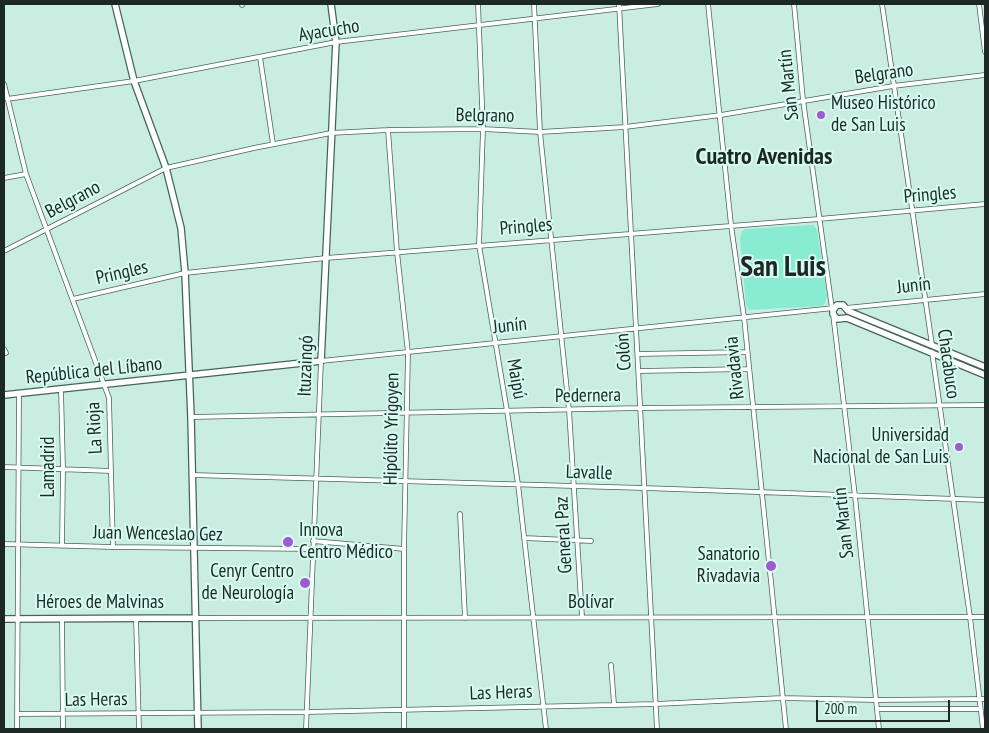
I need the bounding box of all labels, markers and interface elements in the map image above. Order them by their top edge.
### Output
street label: Ayacucho [297,15,361,47]
street label: San Martín [774,48,804,122]
street label: Belgrano [853,59,915,89]
place label: Museo Histórico de San Luis [831,93,936,137]
street label: Belgrano [455,104,515,128]
marker: Museo Histórico de San Luis [815,109,827,121]
district label: Cuatro Avenidas [696,143,832,171]
street label: Belgrano [42,176,104,224]
street label: Pringles [903,181,957,209]
street label: Pringles [499,213,553,241]
district label: San Luis [740,251,826,285]
street label: Pringles [94,256,150,290]
street label: Junín [896,273,932,299]
street label: Junín [492,313,528,339]
street label: Chacabuco [932,328,964,400]
street label: Colón [611,333,637,371]
street label: Ituzaingó [294,335,318,397]
street label: Rivadavia [720,335,750,401]
street label: República del Líbano [25,353,163,389]
street label: Maipú [501,357,531,401]
street label: Hipólito Yrigoyen [380,372,404,486]
street label: Pedernera [555,384,621,408]
street label: La Rioja [82,401,108,455]
place label: Universidad Nacional de San Luis [813,425,949,469]
street label: Lamadrid [38,437,60,497]
marker: Universidad Nacional de San Luis [953,441,965,453]
street label: Lavalle [565,461,613,485]
street label: San Martín [829,486,859,560]
street label: General Paz [551,496,577,574]
place label: Innova Centro Médico [299,520,393,564]
street label: Juan Wenceslao Gez [93,521,223,547]
marker: Innova Centro Médico [281,535,295,549]
place label: Sanatorio Rivadavia [697,544,760,588]
marker: Sanatorio Rivadavia [764,559,778,573]
place label: Cenyr Centro de Neurología [202,561,294,605]
marker: Cenyr Centro de Neurología [298,576,312,590]
street label: Héroes de Malvinas [36,592,164,614]
street label: Bolívar [568,592,614,614]
street label: Las Heras [469,681,533,705]
street label: Las Heras [64,688,128,712]
scale bar [819,690,953,722]
text: 200 m [824,699,857,718]

